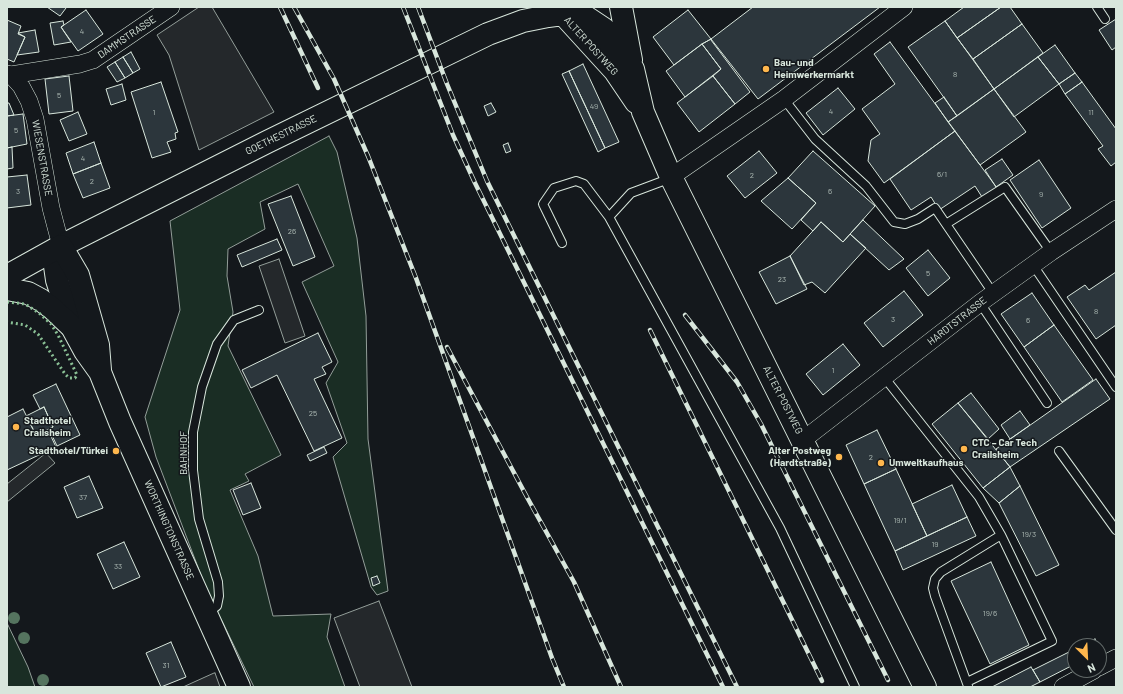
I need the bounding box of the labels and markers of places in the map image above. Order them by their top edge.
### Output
place label: Bau- und Heimwerkermarkt [774,57,854,80]
marker: Bau- und Heimwerkermarkt [761,64,771,74]
place label: Stadthotel Crailsheim [24,415,71,438]
marker: Stadthotel Crailsheim [11,422,21,432]
place label: CTC – Car Tech Crailsheim [972,437,1037,460]
marker: CTC – Car Tech Crailsheim [959,444,969,454]
place label: Stadthotel/Türkei [29,445,108,457]
place label: Alter Postweg (Hardtstraße) [768,445,831,468]
marker: Stadthotel/Türkei [111,446,121,456]
marker: Alter Postweg (Hardtstraße) [834,452,844,462]
place label: Umweltkaufhaus [889,457,964,469]
marker: Umweltkaufhaus [876,458,886,468]

